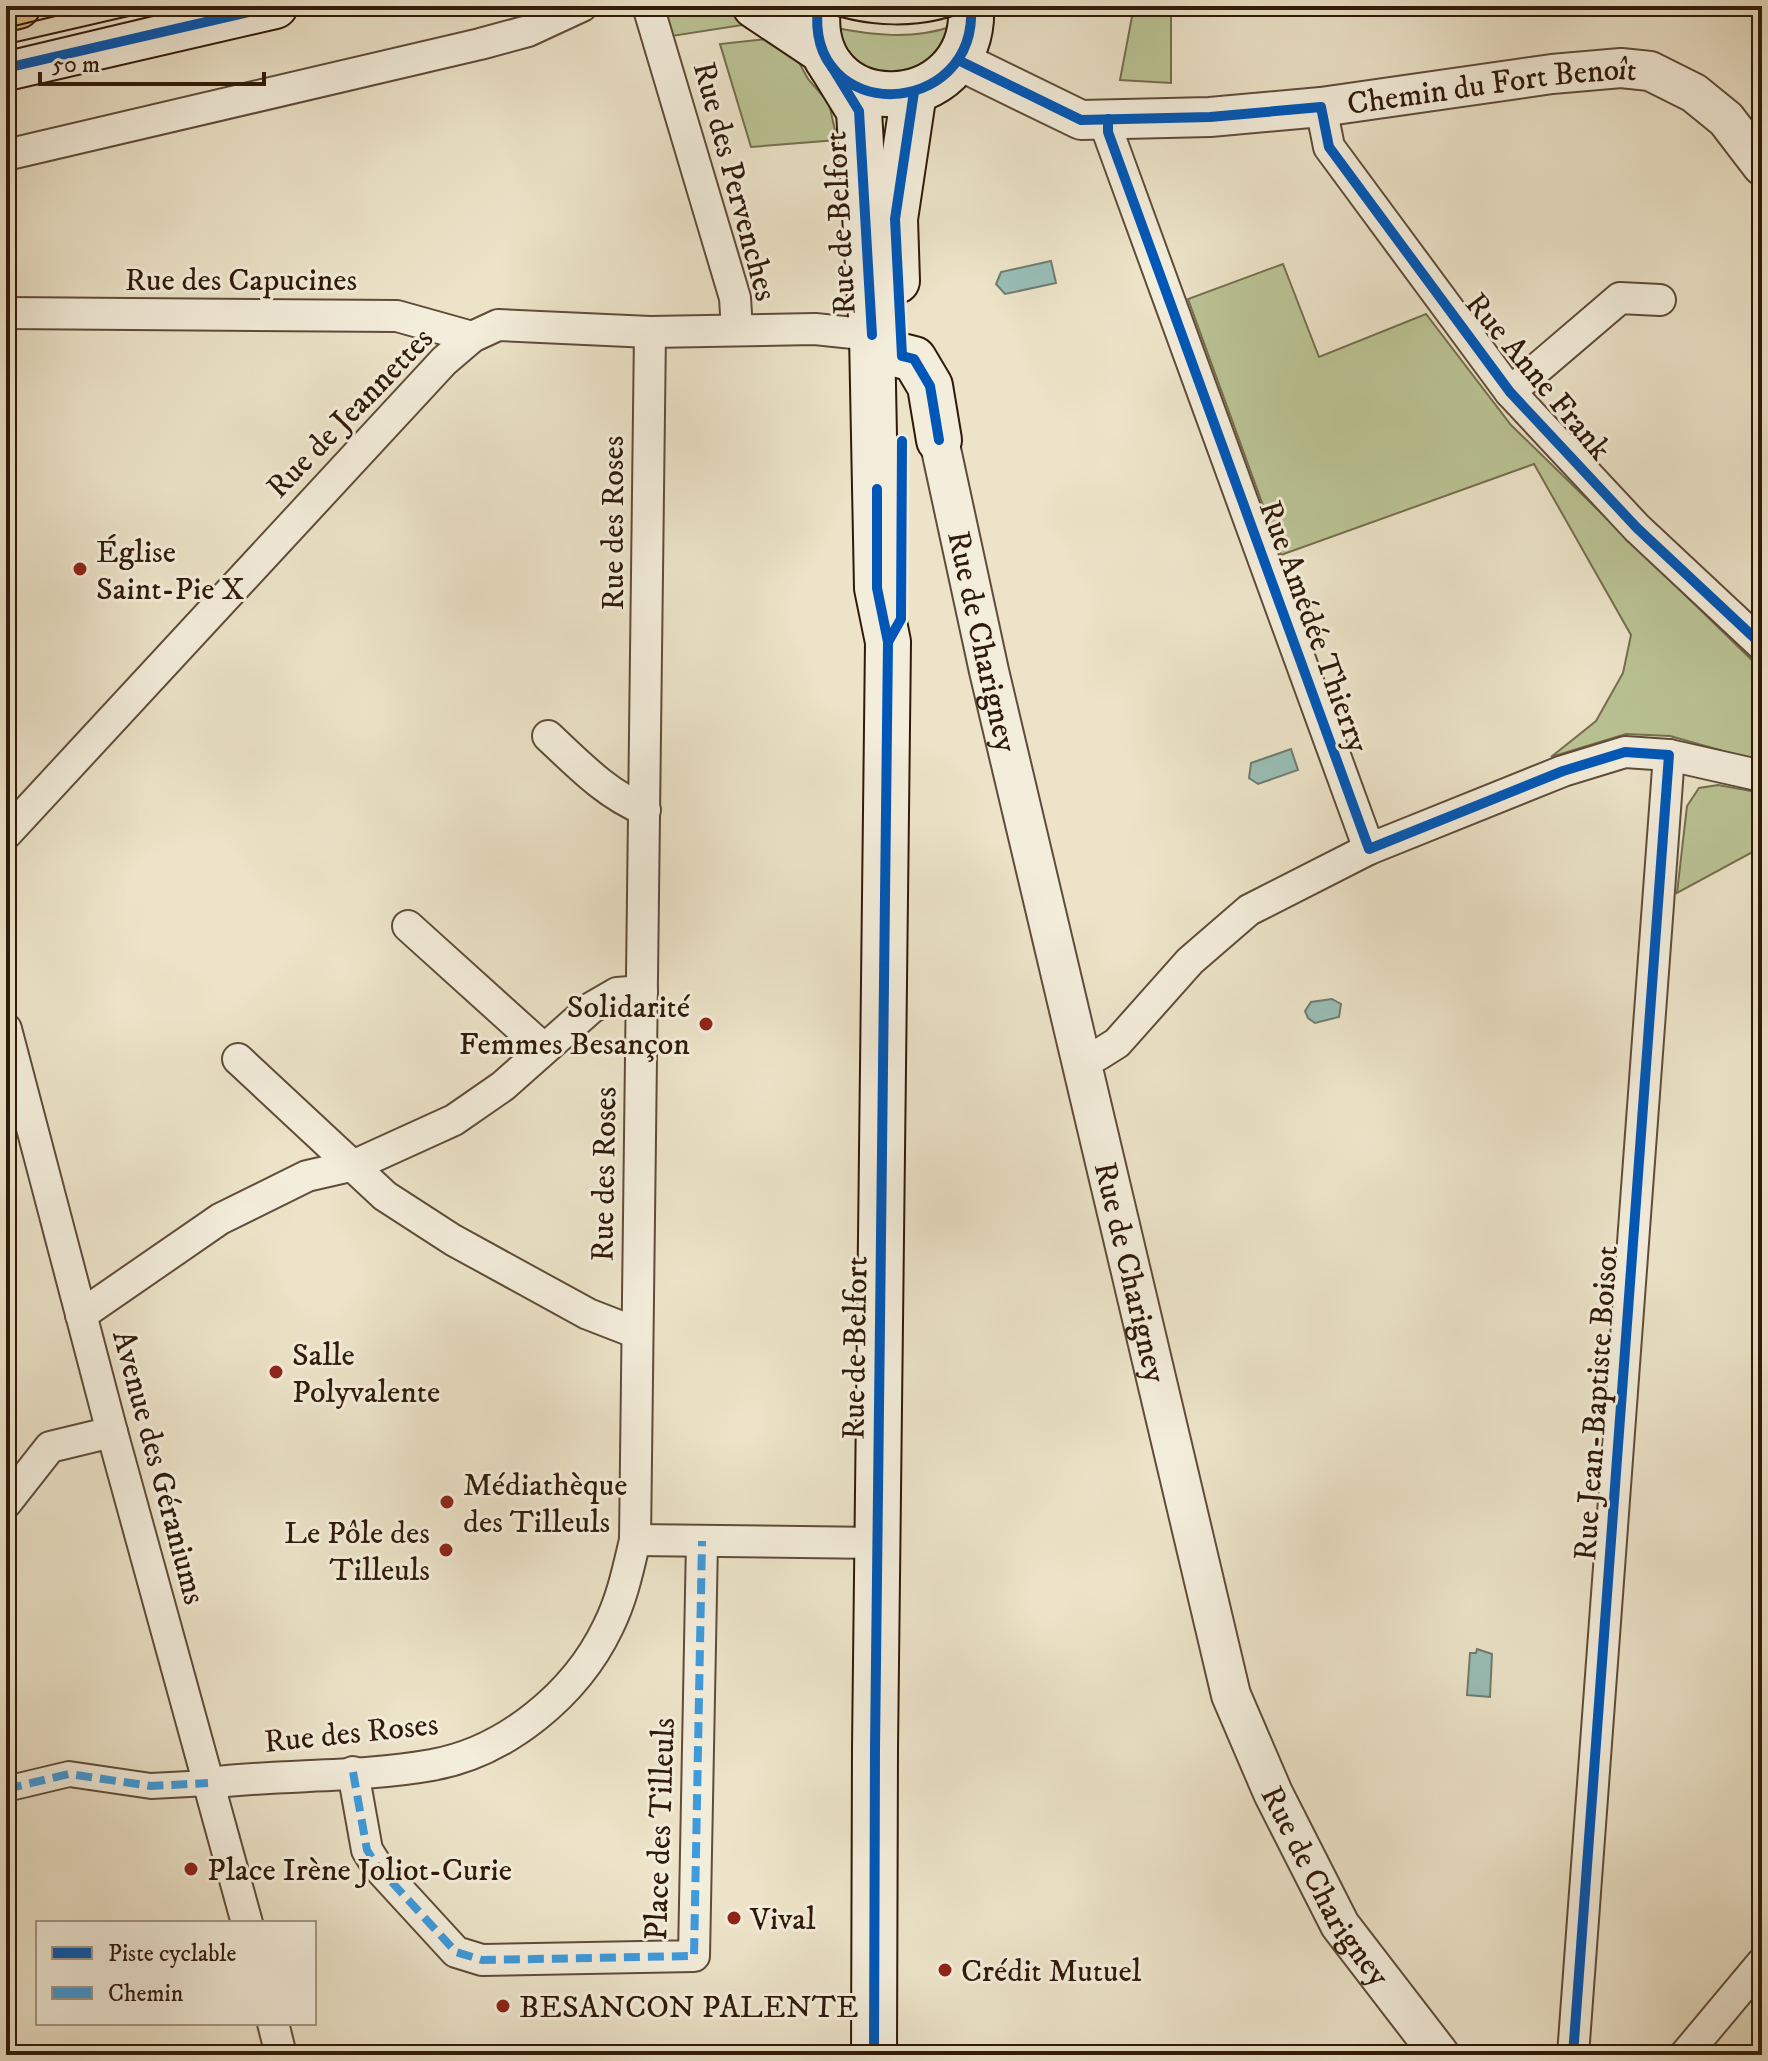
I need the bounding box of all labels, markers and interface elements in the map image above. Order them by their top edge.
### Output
scale bar [40,36,264,86]
text: 50 m [52,50,100,80]
street label: Chemin du Fort Benoît [1345,50,1639,125]
street label: Rue des Pervenches [683,58,785,305]
street label: Rue de Belfort [816,130,866,316]
street label: Rue des Capucines [125,261,357,301]
street label: Rue Anne Frank [1456,285,1619,469]
street label: Rue de Jeannettes [259,319,442,507]
street label: Rue des Roses [594,436,634,610]
street label: Rue Amédée Thierry [1249,495,1378,759]
street label: Rue de Charigney [937,527,1026,757]
place label: Église Saint-Pie X [96,533,245,610]
marker: Église Saint-Pie X [71,560,89,578]
place label: Solidarité Femmes Besançon [459,988,691,1065]
marker: Solidarité Femmes Besançon [697,1015,715,1033]
street label: Rue des Roses [583,1086,627,1262]
street label: Rue de Charigney [1084,1158,1175,1388]
street label: Rue Jean-Baptiste Boisot [1566,1244,1628,1562]
street label: Rue de Belfort [834,1256,878,1440]
street label: Avenue des Géraniums [102,1326,214,1609]
place label: Salle Polyvalente [292,1336,440,1413]
marker: Salle Polyvalente [267,1363,285,1381]
place label: Médiathèque des Tilleuls [463,1466,628,1543]
marker: Médiathèque des Tilleuls [438,1493,456,1511]
place label: Le Pôle des Tilleuls [284,1514,430,1591]
marker: Le Pôle des Tilleuls [437,1541,455,1559]
street label: Rue des Roses [262,1705,440,1763]
street label: Place des Tilleuls [637,1717,685,1941]
street label: Rue de Charigney [1251,1780,1398,1996]
place label: Place Irène Joliot-Curie [207,1851,512,1891]
marker: Place Irène Joliot-Curie [182,1860,200,1878]
place label: Vival [749,1900,816,1940]
marker: Vival [725,1909,743,1927]
legend [36,1921,316,2025]
text: Piste cyclable [108,1939,236,1969]
place label: Crédit Mutuel [961,1952,1142,1992]
marker: Crédit Mutuel [936,1961,954,1979]
text: Chemin [108,1979,184,2009]
place label: BESANCON PALENTE [519,1988,859,2028]
marker: BESANCON PALENTE [494,1997,512,2015]

